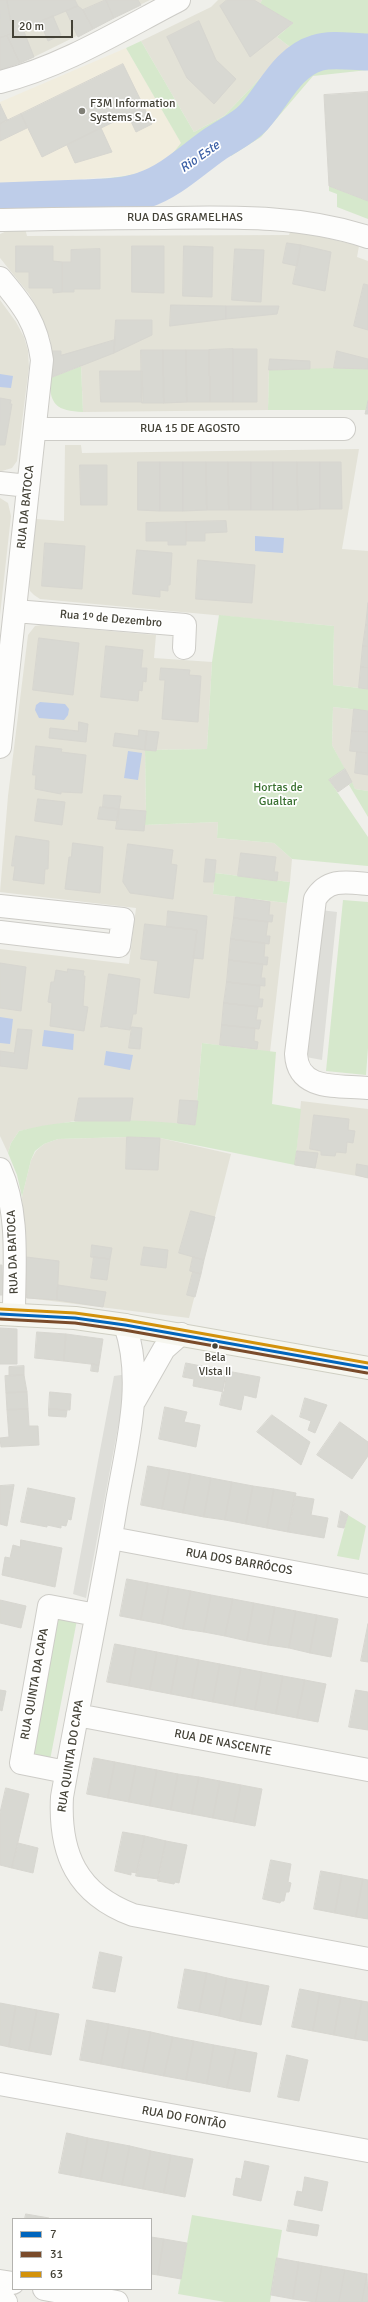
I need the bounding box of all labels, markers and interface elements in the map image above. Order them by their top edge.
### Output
scale bar [14,12,75,38]
text: 20 m [19,19,44,34]
place label: F3M Information Systems S.A. [90,97,176,125]
marker: F3M Information Systems S.A. [77,106,87,116]
water label: Rio Este [177,138,223,176]
street label: RUA DAS GRAMELHAS [127,211,243,225]
street label: RUA 15 DE AGOSTO [140,422,240,436]
street label: RUA DA BATOCA [14,464,38,550]
street label: Rua 1º de Dezembro [59,607,163,631]
park label: Hortas de Gualtar [253,781,303,809]
street label: RUA DA BATOCA [4,1210,22,1294]
marker: Bela VIsta II [210,1341,220,1351]
place label: Bela VIsta II [199,1351,231,1377]
street label: RUA DOS BARRÓCOS [184,1546,294,1578]
street label: RUA QUINTA DA CAPA [18,1627,52,1741]
street label: RUA QUINTA DO CAPA [55,1699,87,1813]
street label: RUA DE NASCENTE [173,1726,273,1760]
street label: RUA DO FONTÃO [141,2103,227,2133]
legend [12,2218,152,2290]
text: 7 [50,2227,56,2242]
text: 31 [50,2247,63,2262]
text: 63 [50,2267,63,2282]

